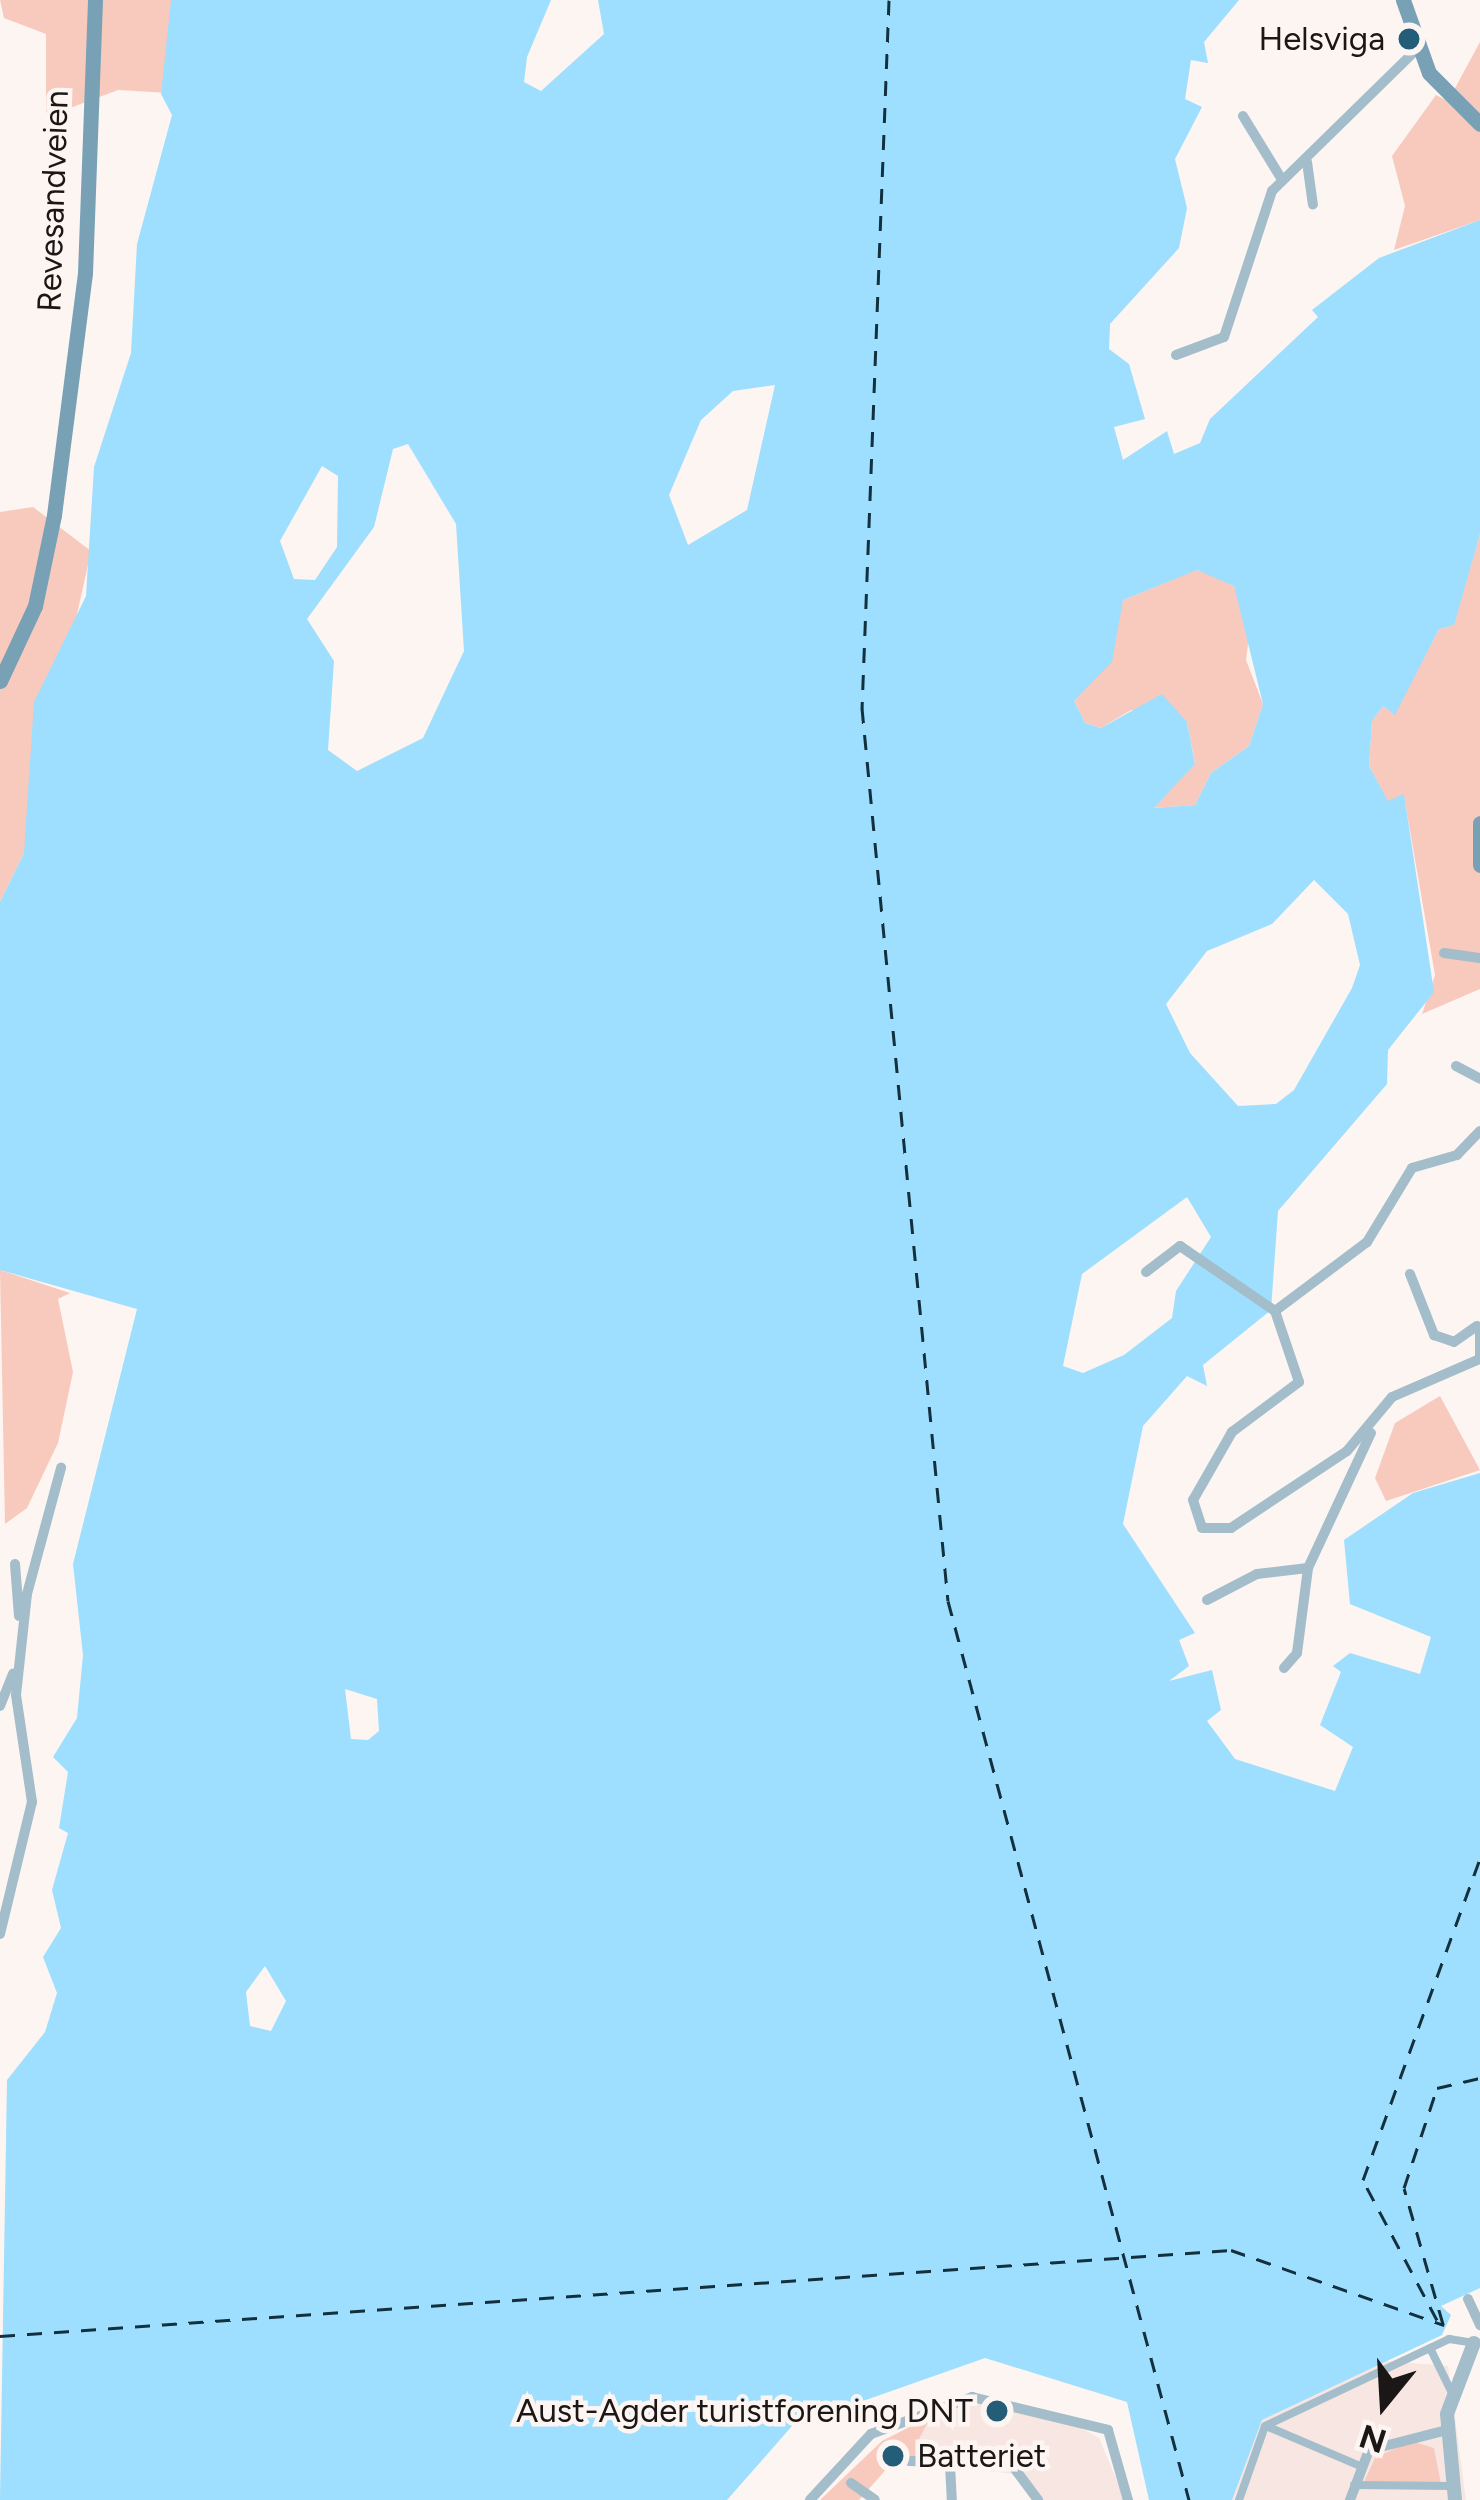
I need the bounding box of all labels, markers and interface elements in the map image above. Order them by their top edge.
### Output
place label: Helsviga [1259,19,1385,59]
marker: Helsviga [1396,26,1422,52]
street label: Revesandveien [29,89,77,313]
north arrow [1324,2344,1444,2464]
place label: Aust-Agder turistforening DNT [516,2391,973,2431]
marker: Aust-Agder turistforening DNT [984,2398,1010,2424]
text: N [1355,2416,1391,2461]
place label: Batteriet [917,2436,1046,2476]
marker: Batteriet [880,2443,906,2469]

